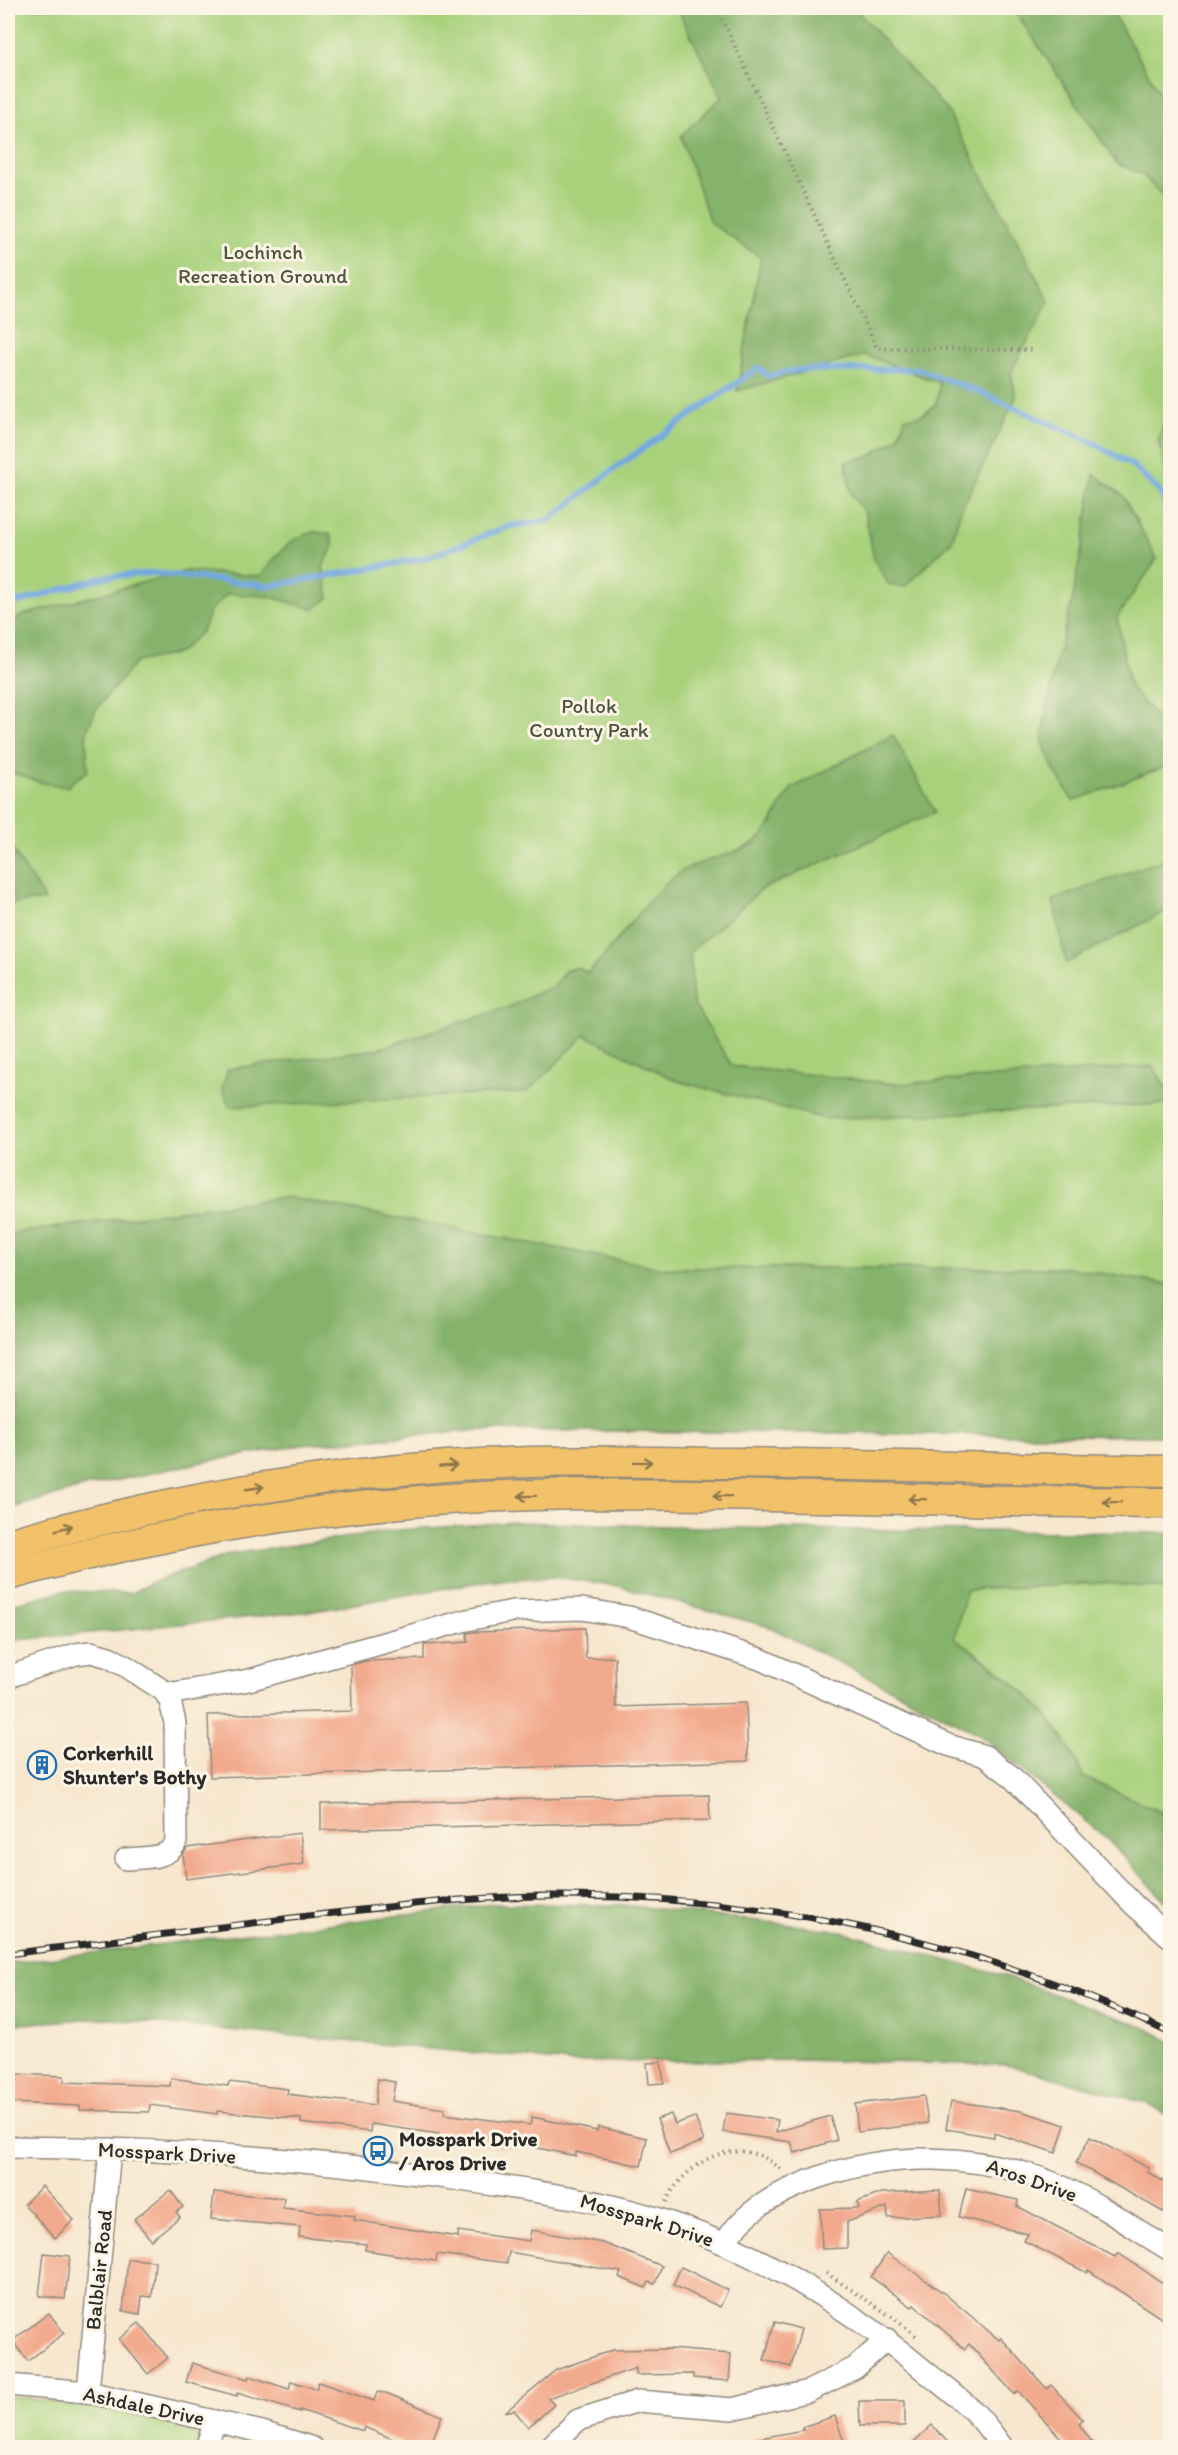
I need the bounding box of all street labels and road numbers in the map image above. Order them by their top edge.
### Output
street label: Mosspark Drive [97,2136,237,2169]
street label: Aros Drive [984,2152,1081,2207]
street label: Mosspark Drive [577,2187,717,2252]
street label: Balblair Road [80,2209,117,2331]
street label: Ashdale Drive [81,2380,207,2431]

